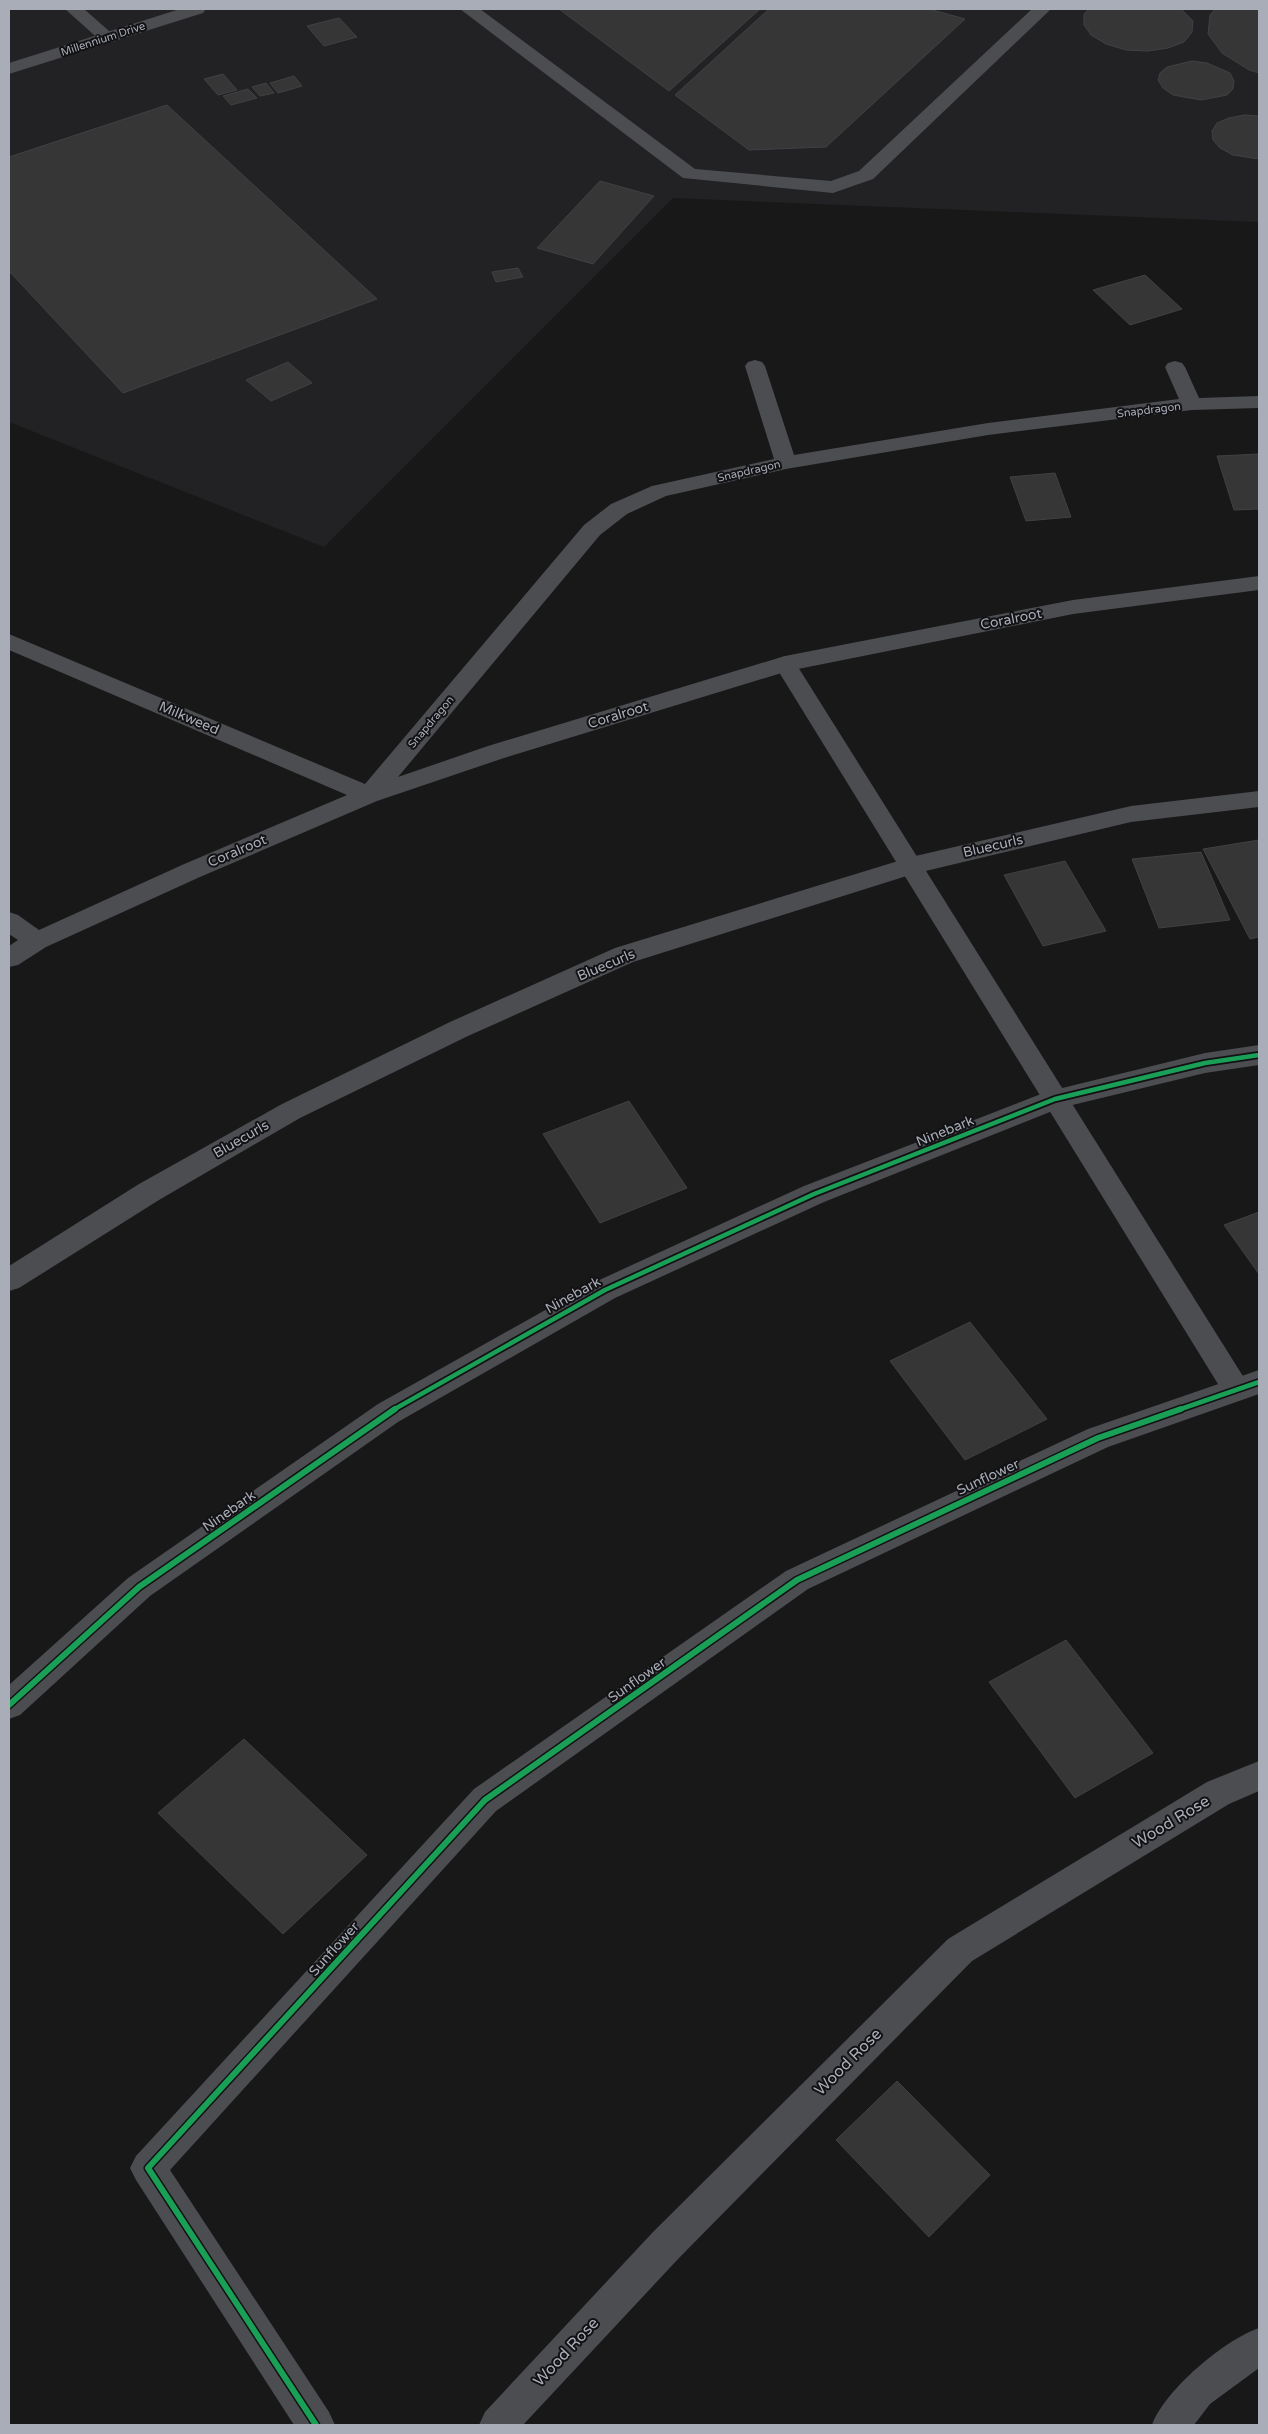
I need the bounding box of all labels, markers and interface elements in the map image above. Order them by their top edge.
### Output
street label: Millennium Drive [59,19,147,59]
street label: Snapdragon [1116,400,1182,420]
street label: Snapdragon [716,457,782,485]
street label: Coralroot [979,605,1044,633]
street label: Snapdragon [405,693,457,751]
street label: Milkweed [156,698,222,738]
street label: Coralroot [586,698,651,732]
street label: Coralroot [205,831,270,871]
street label: Bluecurls [961,831,1025,861]
street label: Bluecurls [575,945,638,985]
street label: Ninebark [914,1112,977,1150]
street label: Bluecurls [210,1116,272,1162]
street label: Ninebark [542,1273,604,1317]
street label: Sunflower [954,1455,1023,1499]
street label: Ninebark [199,1486,259,1535]
street label: Sunflower [605,1653,670,1706]
street label: Wood Rose [1129,1791,1213,1853]
street label: Sunflower [305,1918,363,1980]
street label: Wood Rose [810,2024,886,2100]
street label: Wood Rose [529,2313,603,2391]

